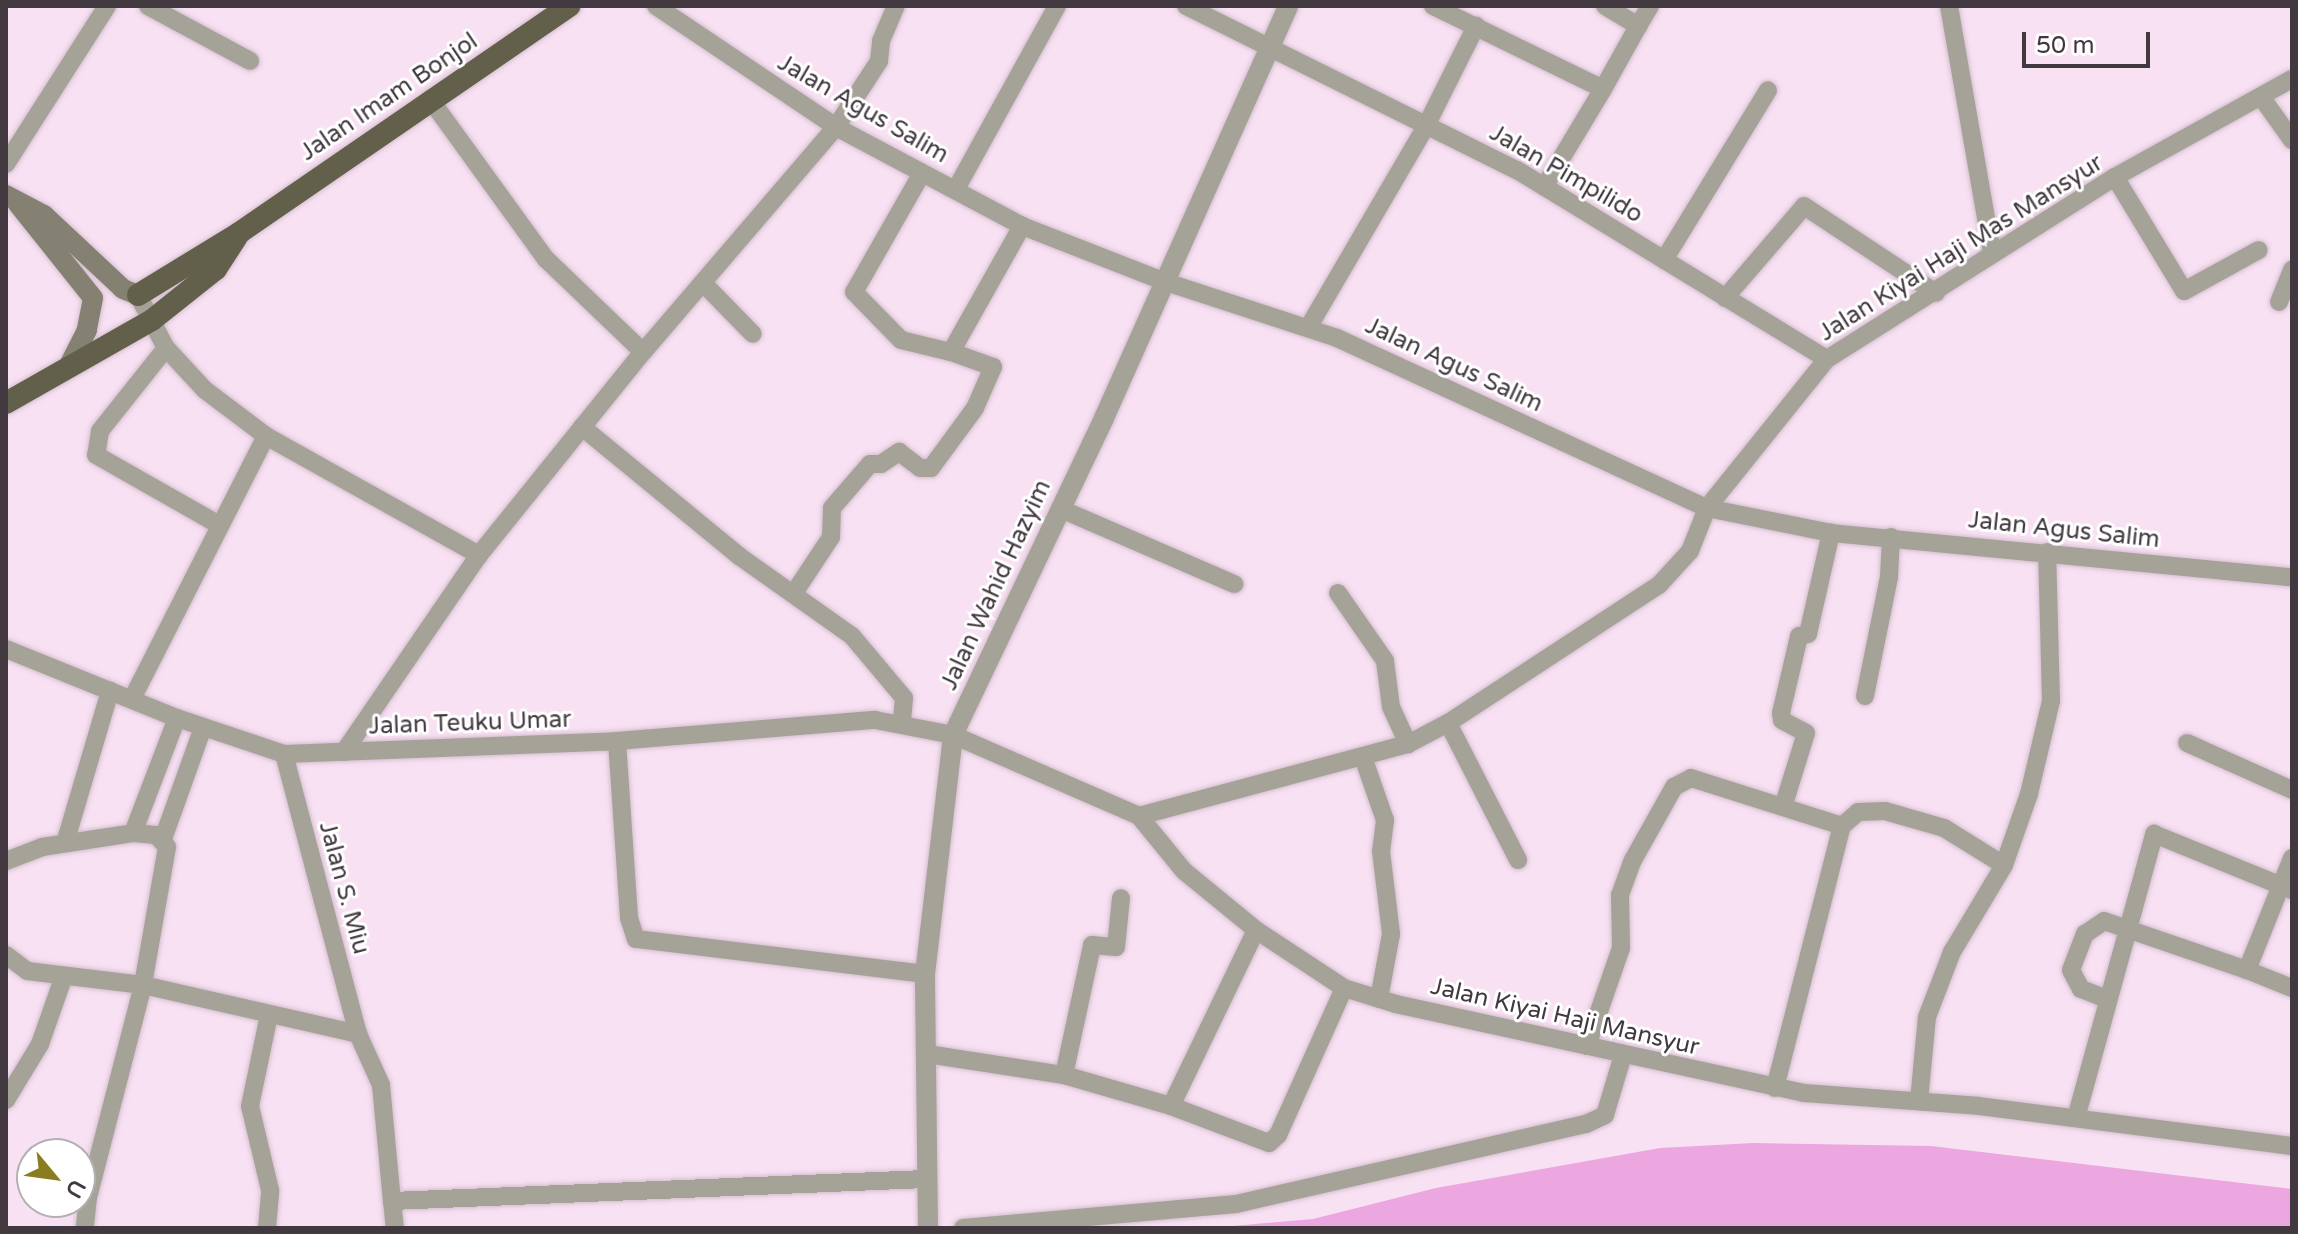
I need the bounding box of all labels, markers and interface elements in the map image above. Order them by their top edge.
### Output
scale bar [2026,16,2154,66]
street label: Jalan Imam Bonjol [295,27,483,167]
text: 50 m [2036,31,2094,60]
street label: Jalan Agus Salim [772,48,954,170]
street label: Jalan Pimpilido [1484,119,1648,229]
street label: Jalan Kiyai Haji Mas Mansyur [1814,149,2108,347]
street label: Jalan Agus Salim [1361,311,1547,419]
street label: Jalan Wahid Hazyim [935,475,1057,695]
street label: Jalan Agus Salim [1967,506,2161,554]
street label: Jalan Teuku Umar [368,705,572,741]
street label: Jalan S. Miu [313,819,375,957]
street label: Jalan Kiyai Haji Mansyur [1428,972,1702,1062]
north arrow [16,1138,96,1218]
text: U [60,1175,91,1202]

